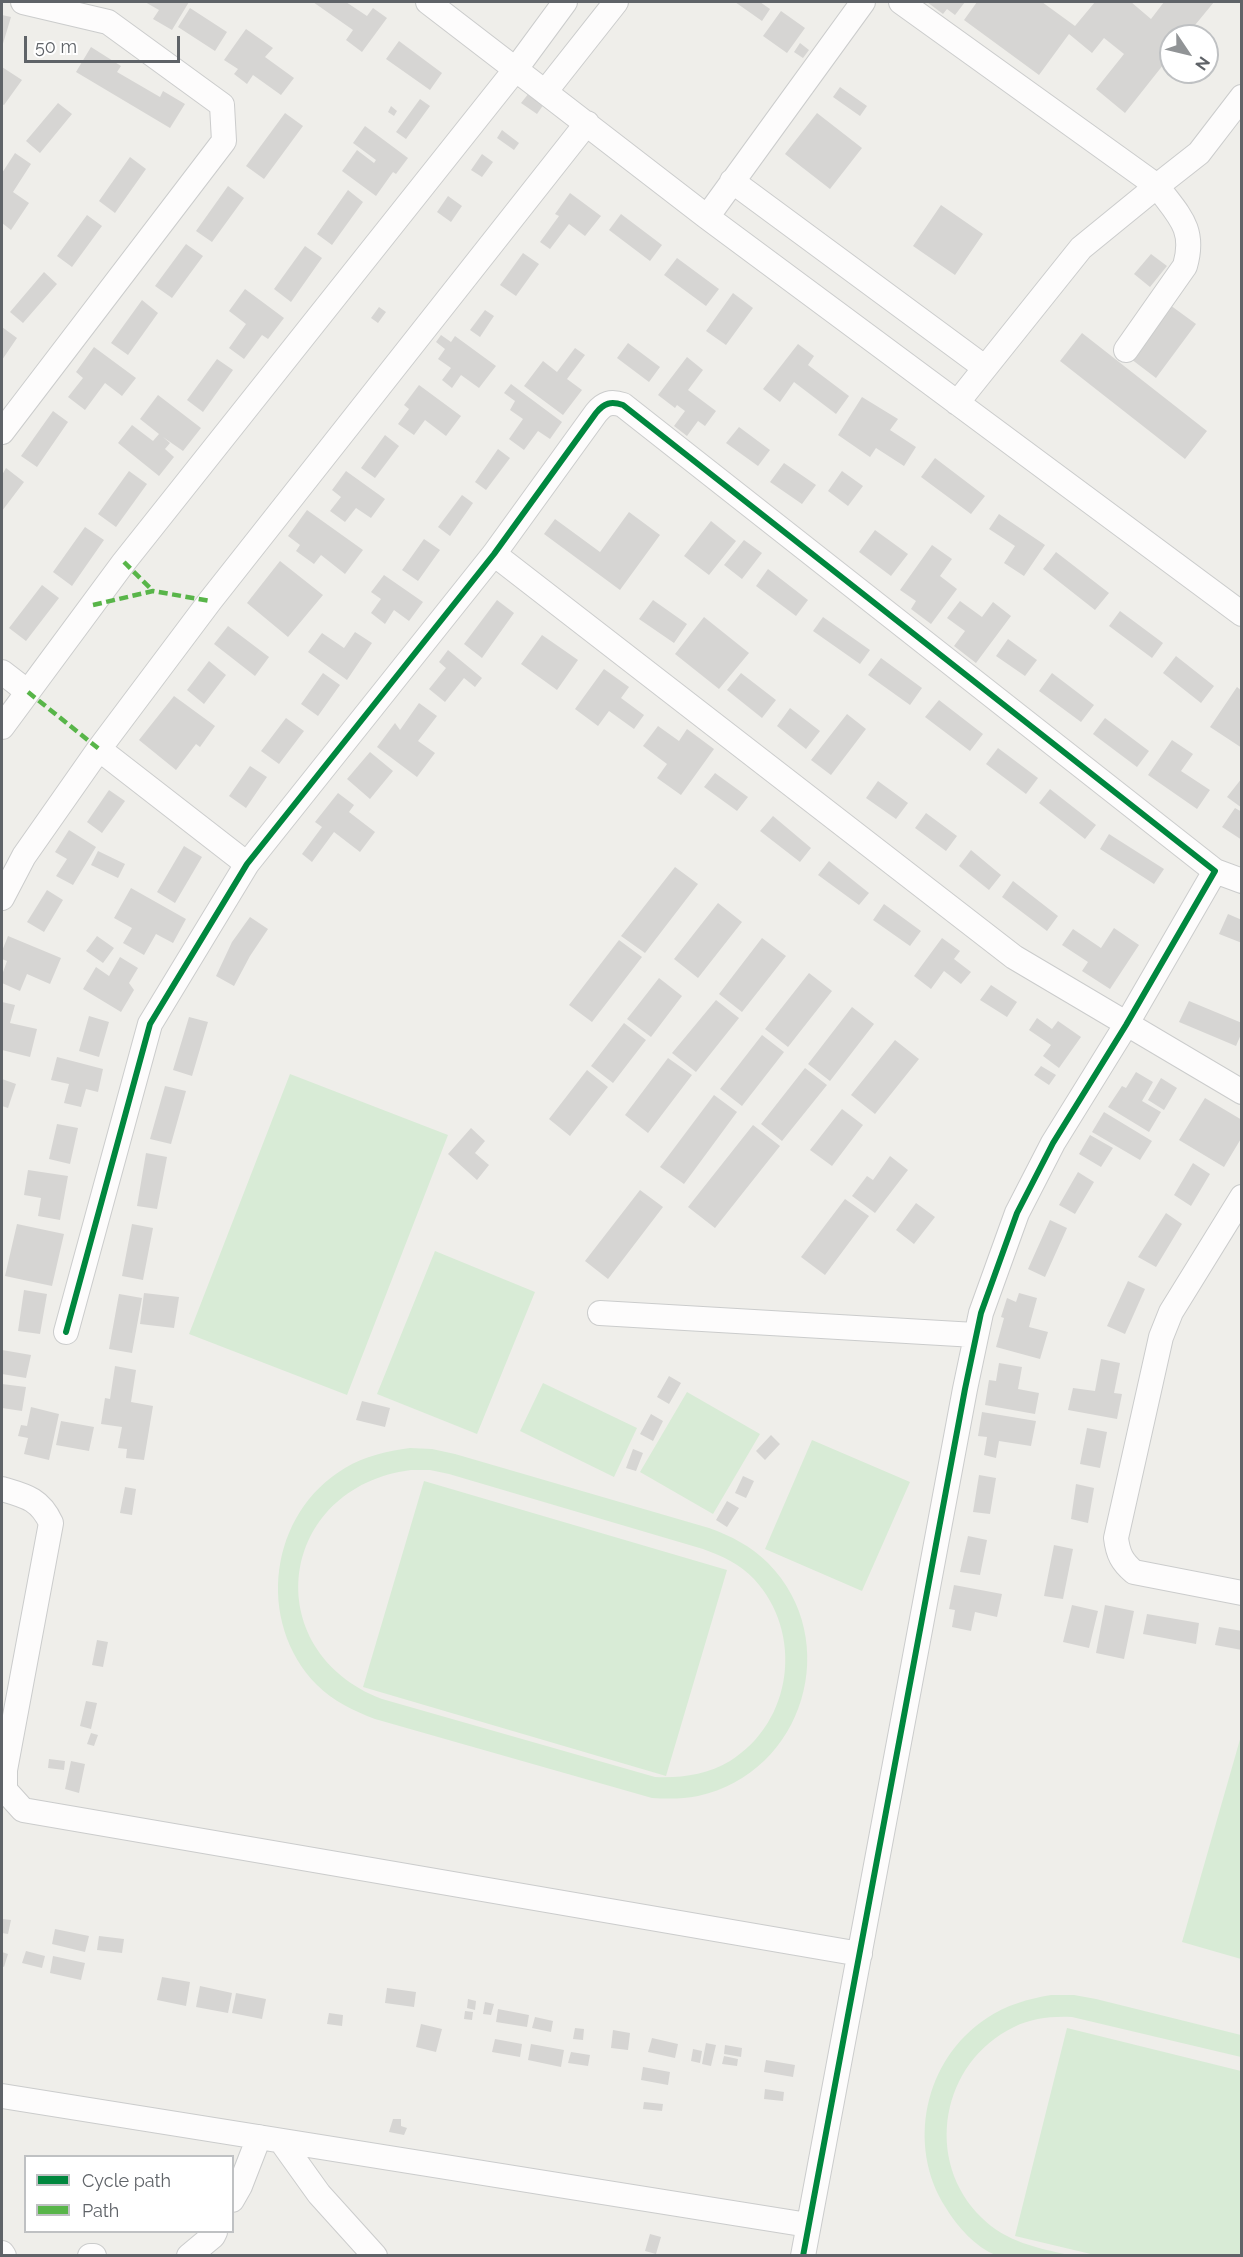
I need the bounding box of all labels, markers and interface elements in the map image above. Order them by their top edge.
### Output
scale bar [27,24,183,62]
north arrow [1159,24,1219,84]
text: 50 m [35,36,77,57]
text: N [1191,53,1214,74]
legend [24,2155,234,2233]
text: Cycle path [82,2170,171,2191]
text: Path [82,2200,119,2221]

